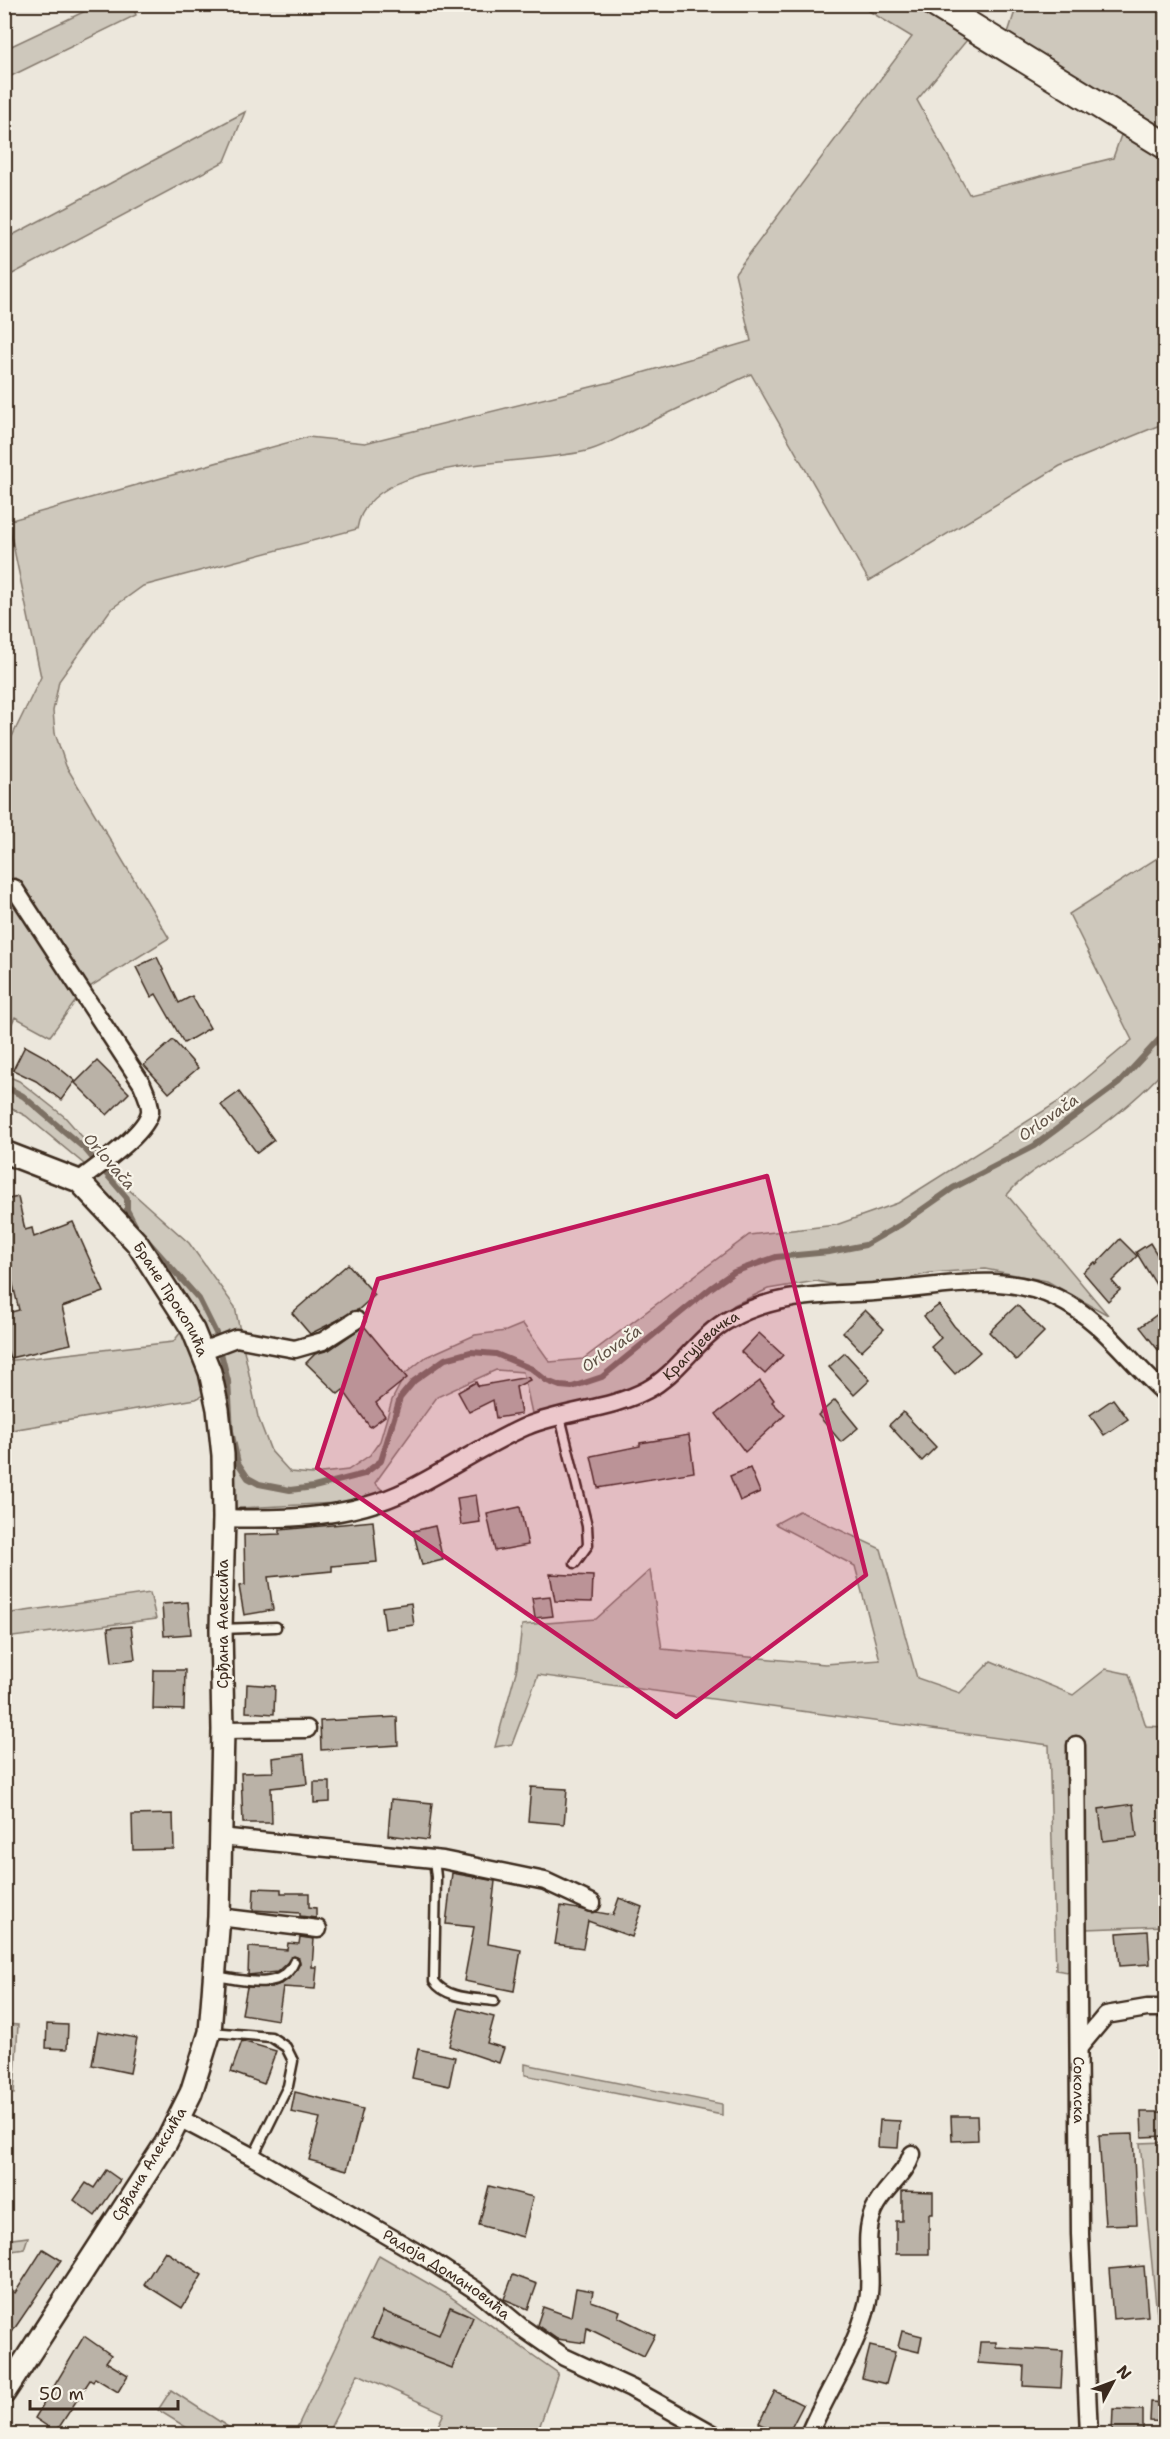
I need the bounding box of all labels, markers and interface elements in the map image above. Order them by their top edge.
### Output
water label: Orlovača [1014,1089,1083,1146]
water label: Orlovača [79,1128,140,1194]
street label: Бране Прокопића [129,1238,213,1360]
street label: Крагујевачка [658,1306,743,1385]
water label: Orlovača [577,1320,646,1377]
street label: Срђана Алексића [213,1558,233,1689]
street label: Соколска [1069,2056,1089,2124]
street label: Срђана Алексића [107,2103,191,2225]
street label: Радоја Домановића [379,2225,515,2324]
north arrow [1083,2352,1143,2412]
text: N [1112,2361,1136,2384]
scale bar [30,2373,178,2411]
text: 50 m [39,2382,84,2406]

